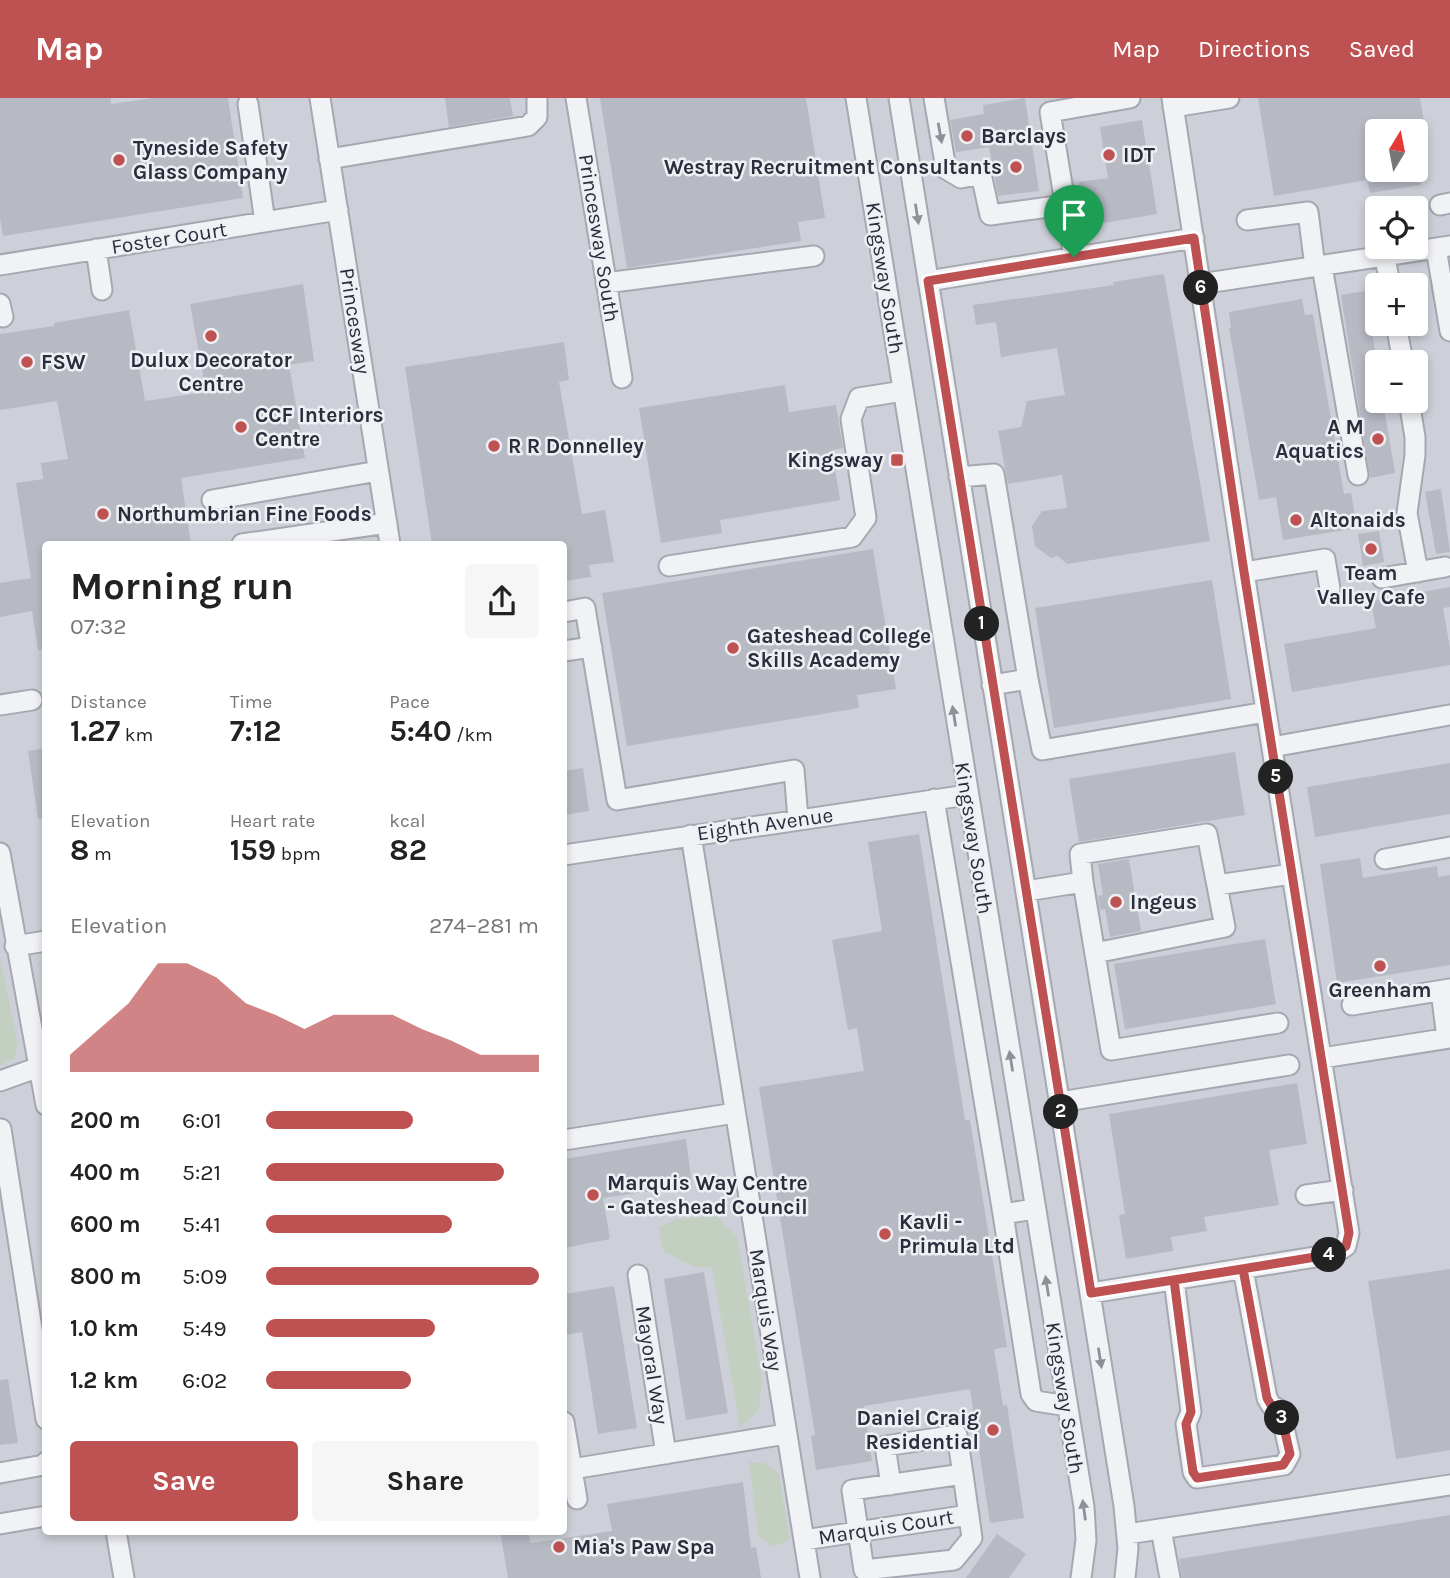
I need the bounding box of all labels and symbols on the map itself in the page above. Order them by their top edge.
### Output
north arrow [1365,119,1428,182]
one-way arrow [935,122,946,144]
place label: Barclays [981,124,1067,148]
marker: Barclays [959,128,975,144]
place label: Tyneside Safety Glass Company [133,136,288,184]
place label: IDT [1123,143,1156,167]
marker: IDT [1101,147,1117,163]
marker: Tyneside Safety Glass Company [111,152,127,168]
street label: Princesway South [574,152,624,324]
place label: Westray Recruitment Consultants [664,155,1002,179]
marker: Westray Recruitment Consultants [1008,159,1024,175]
pin [1044,185,1104,257]
street label: Kingsway South [861,200,909,356]
one-way arrow [912,203,923,225]
street label: Foster Court [109,217,229,259]
street label: Princesway [335,266,375,376]
pin: 6 [1184,270,1218,306]
marker: Dulux Decorator Centre [203,328,219,344]
place label: Dulux Decorator Centre [130,348,293,396]
place label: FSW [41,350,86,374]
marker: FSW [19,354,35,370]
place label: CCF Interiors Centre [255,403,384,451]
place label: A M Aquatics [1275,415,1364,464]
marker: CCF Interiors Centre [233,419,249,435]
marker: A M Aquatics [1370,431,1386,447]
place label: R R Donnelley [508,434,644,458]
marker: R R Donnelley [486,438,502,454]
place label: Kingsway [787,448,883,472]
marker: Kingsway [889,452,905,468]
place label: Northumbrian Fine Foods [117,502,372,526]
marker: Northumbrian Fine Foods [95,506,111,522]
place label: Altonaids [1310,508,1406,532]
marker: Altonaids [1288,512,1304,528]
marker: Team Valley Cafe [1363,541,1379,557]
place label: Team Valley Cafe [1317,561,1425,609]
pin: 1 [964,606,1000,642]
place label: Gateshead College Skills Academy [747,624,931,672]
marker: Gateshead College Skills Academy [725,640,741,656]
one-way arrow [948,705,959,727]
street label: Kingsway South [950,760,998,916]
pin: 5 [1258,760,1294,794]
street label: Eighth Avenue [695,803,835,845]
place label: Ingeus [1130,890,1197,914]
marker: Ingeus [1108,894,1124,910]
marker: Greenham [1372,958,1388,974]
place label: Greenham [1328,978,1432,1002]
one-way arrow [1005,1050,1016,1072]
pin: 2 [1044,1094,1078,1130]
place label: Marquis Way Centre - Gateshead Council [607,1171,808,1219]
marker: Marquis Way Centre - Gateshead Council [585,1187,601,1203]
place label: Kavli - Primula Ltd [899,1210,1015,1258]
marker: Kavli - Primula Ltd [877,1226,893,1242]
pin: 4 [1312,1238,1346,1272]
street label: Marquis Way [744,1247,788,1373]
one-way arrow [1041,1275,1052,1297]
street label: Mayoral Way [631,1304,673,1426]
street label: Kingsway South [1041,1320,1089,1476]
one-way arrow [1095,1347,1106,1369]
pin: 3 [1264,1400,1300,1436]
place label: Daniel Craig Residential [857,1406,979,1454]
marker: Daniel Craig Residential [985,1422,1001,1438]
one-way arrow [1078,1499,1089,1521]
street label: Marquis Court [817,1504,956,1550]
place label: Mia's Paw Spa [573,1535,715,1559]
marker: Mia's Paw Spa [551,1539,567,1555]

